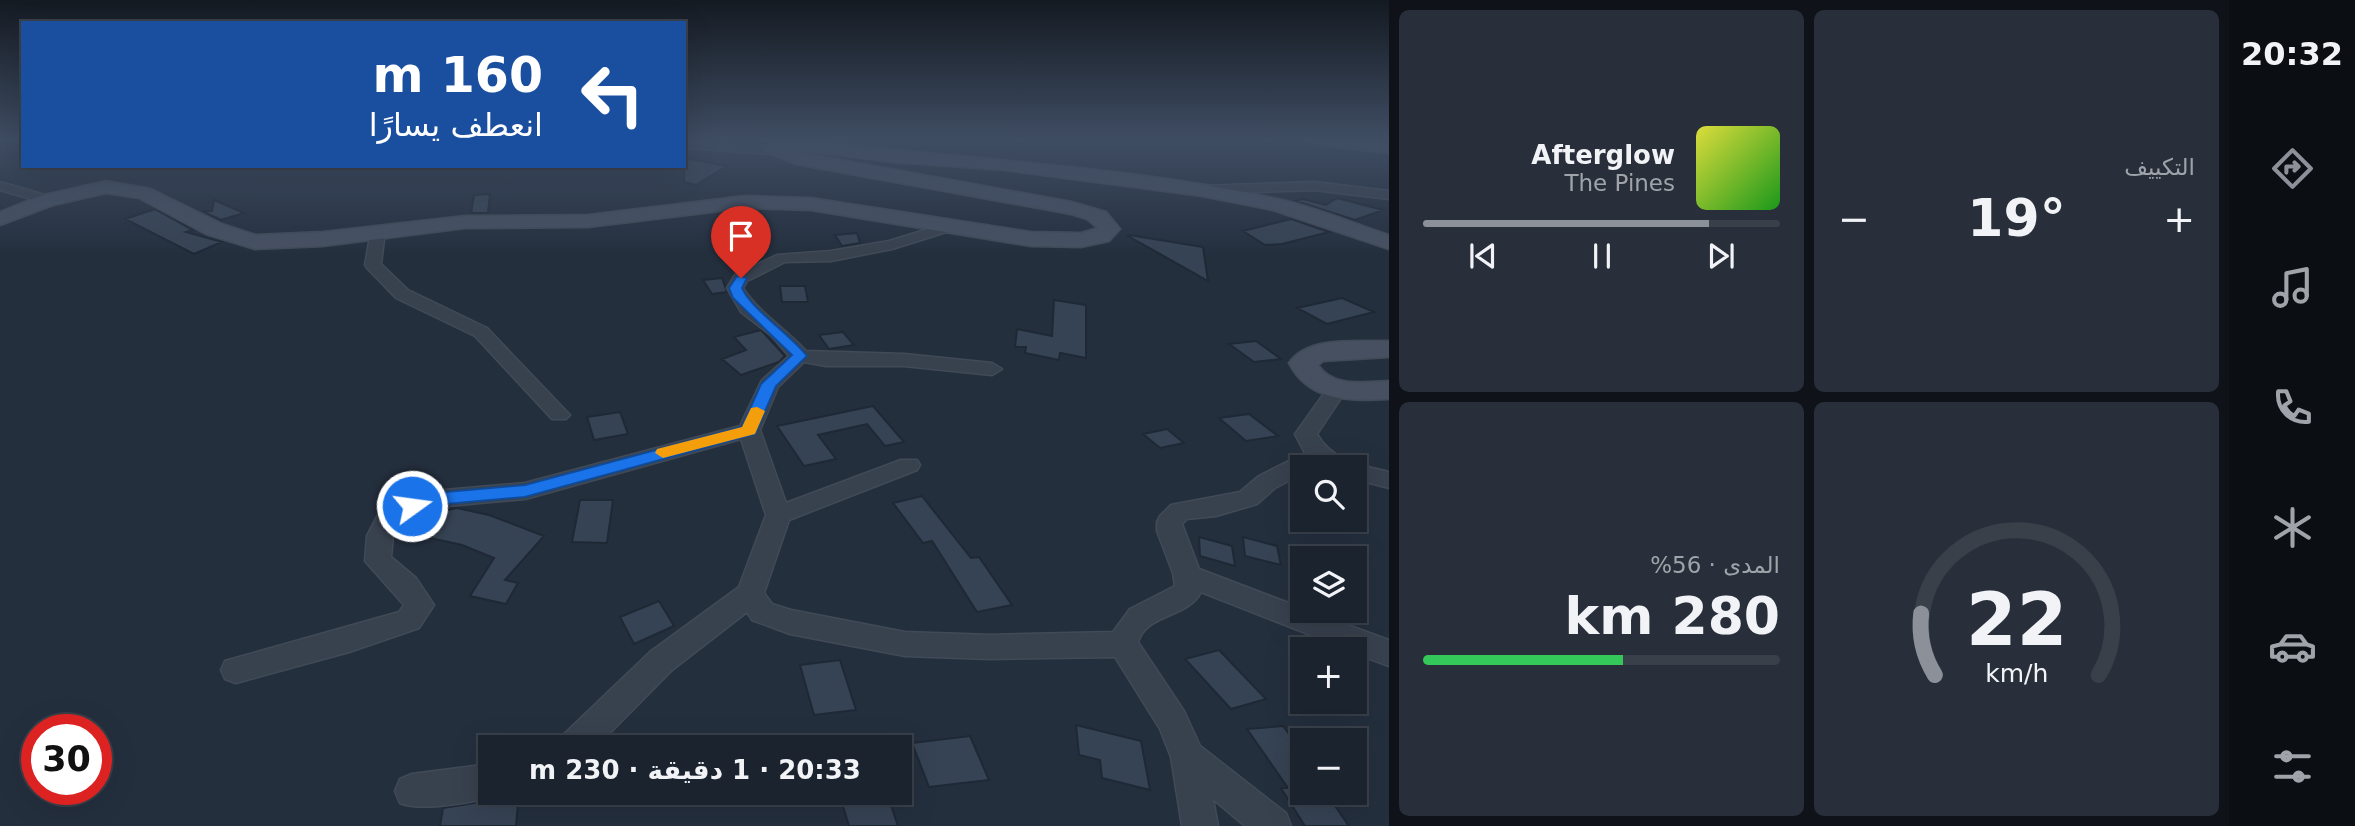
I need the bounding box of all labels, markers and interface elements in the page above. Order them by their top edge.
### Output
text: 20:32 [2241,35,2343,73]
text: 160 m [373,47,543,104]
icon: left [567,49,658,140]
text: انعطف يسارًا [369,106,543,144]
text: Afterglow [1531,140,1675,170]
icon: directions [2268,144,2317,193]
text: التكييف [2124,154,2195,180]
text: The Pines [1564,170,1675,196]
text: 19° [1967,188,2066,248]
text: − [1838,197,1870,241]
text: + [2163,197,2195,241]
pin [711,206,771,278]
icon: arrive [722,217,760,255]
icon: previous [1464,237,1502,275]
icon: pause [1583,237,1621,275]
icon: next [1702,237,1740,275]
icon: music [2268,263,2317,312]
icon: phone [2268,383,2317,432]
map controls [1290,455,1367,805]
button: search [1290,455,1367,532]
position arrow [375,469,449,543]
icon: climate [2268,503,2317,552]
button: layers [1290,546,1367,623]
text: المدى · 56% [1650,552,1780,578]
text: 22 [1966,577,2067,662]
text: 280 km [1565,586,1780,646]
icon: car [2268,622,2317,671]
button: + [1290,637,1367,714]
text: km/h [1985,659,2048,688]
speed limit sign: 30 [21,714,112,805]
button: − [1290,728,1367,805]
icon: filters [2268,742,2317,791]
text: 20:33 · 1 دقيقة · 230 m [529,755,861,785]

